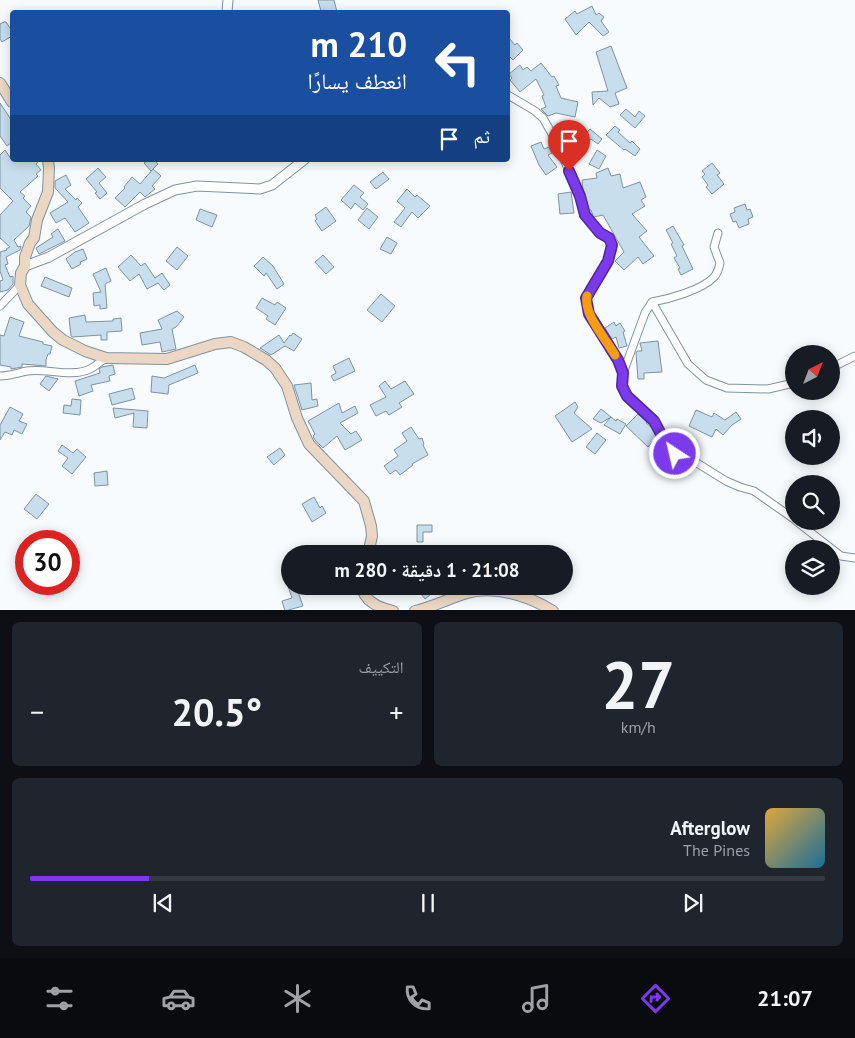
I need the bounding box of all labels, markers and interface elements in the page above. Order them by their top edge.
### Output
text: 210 m [310,21,407,67]
icon: left [425,30,490,95]
text: انعطف يسارًا [307,67,407,95]
pin [548,120,590,171]
text: ثم [473,124,490,148]
icon: arrive [435,125,463,153]
icon: arrive [555,127,583,155]
north arrow [785,345,840,400]
map controls [785,345,840,595]
button: sound [785,410,840,465]
position arrow [648,427,700,479]
button: search [785,475,840,530]
speed limit sign: 30 [15,530,80,595]
button: layers [785,540,840,595]
text: 21:08 · 1 دقيقة · 280 m [335,558,519,582]
text: 27 [601,642,675,726]
text: التكييف [359,657,404,677]
text: 20.5° [171,687,262,736]
text: − [30,693,44,730]
text: + [389,693,404,730]
text: km/h [621,717,656,737]
text: Afterglow [670,816,750,840]
text: The Pines [683,840,750,860]
icon: previous [149,889,177,917]
icon: pause [414,889,442,917]
icon: next [679,889,707,917]
icon: filters [42,981,77,1016]
icon: car [161,981,196,1016]
icon: climate [280,981,315,1016]
icon: phone [400,981,435,1016]
icon: music [519,981,554,1016]
icon: directions [638,981,673,1016]
text: 21:07 [757,984,813,1012]

